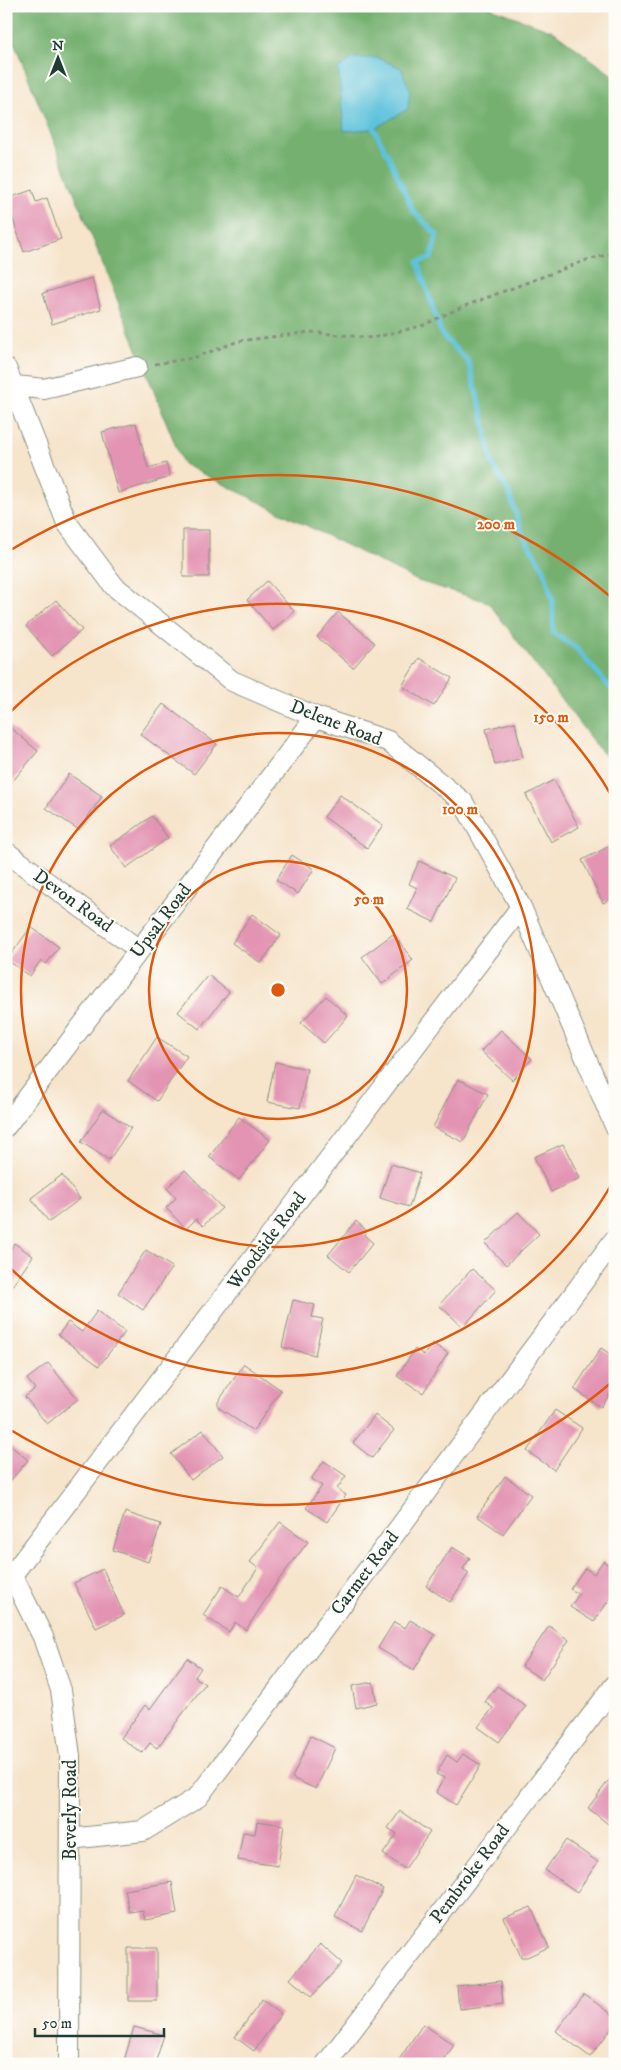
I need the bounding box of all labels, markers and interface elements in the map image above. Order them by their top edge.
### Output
north arrow [32,32,82,82]
text: N [52,37,64,55]
text: 200 m [477,515,516,534]
street label: Delene Road [287,695,386,751]
text: 150 m [533,708,569,727]
text: 100 m [442,800,479,819]
street label: Devon Road [29,864,118,938]
street label: Upsal Road [126,879,197,963]
text: 50 m [353,890,385,909]
centre of rings [269,981,287,999]
street label: Woodside Road [222,1187,312,1295]
street label: Carmet Road [326,1526,404,1620]
street label: Beverly Road [59,1759,82,1860]
street label: Pembroke Road [425,1819,515,1928]
scale bar [35,2005,164,2037]
text: 50 m [42,2014,72,2033]

